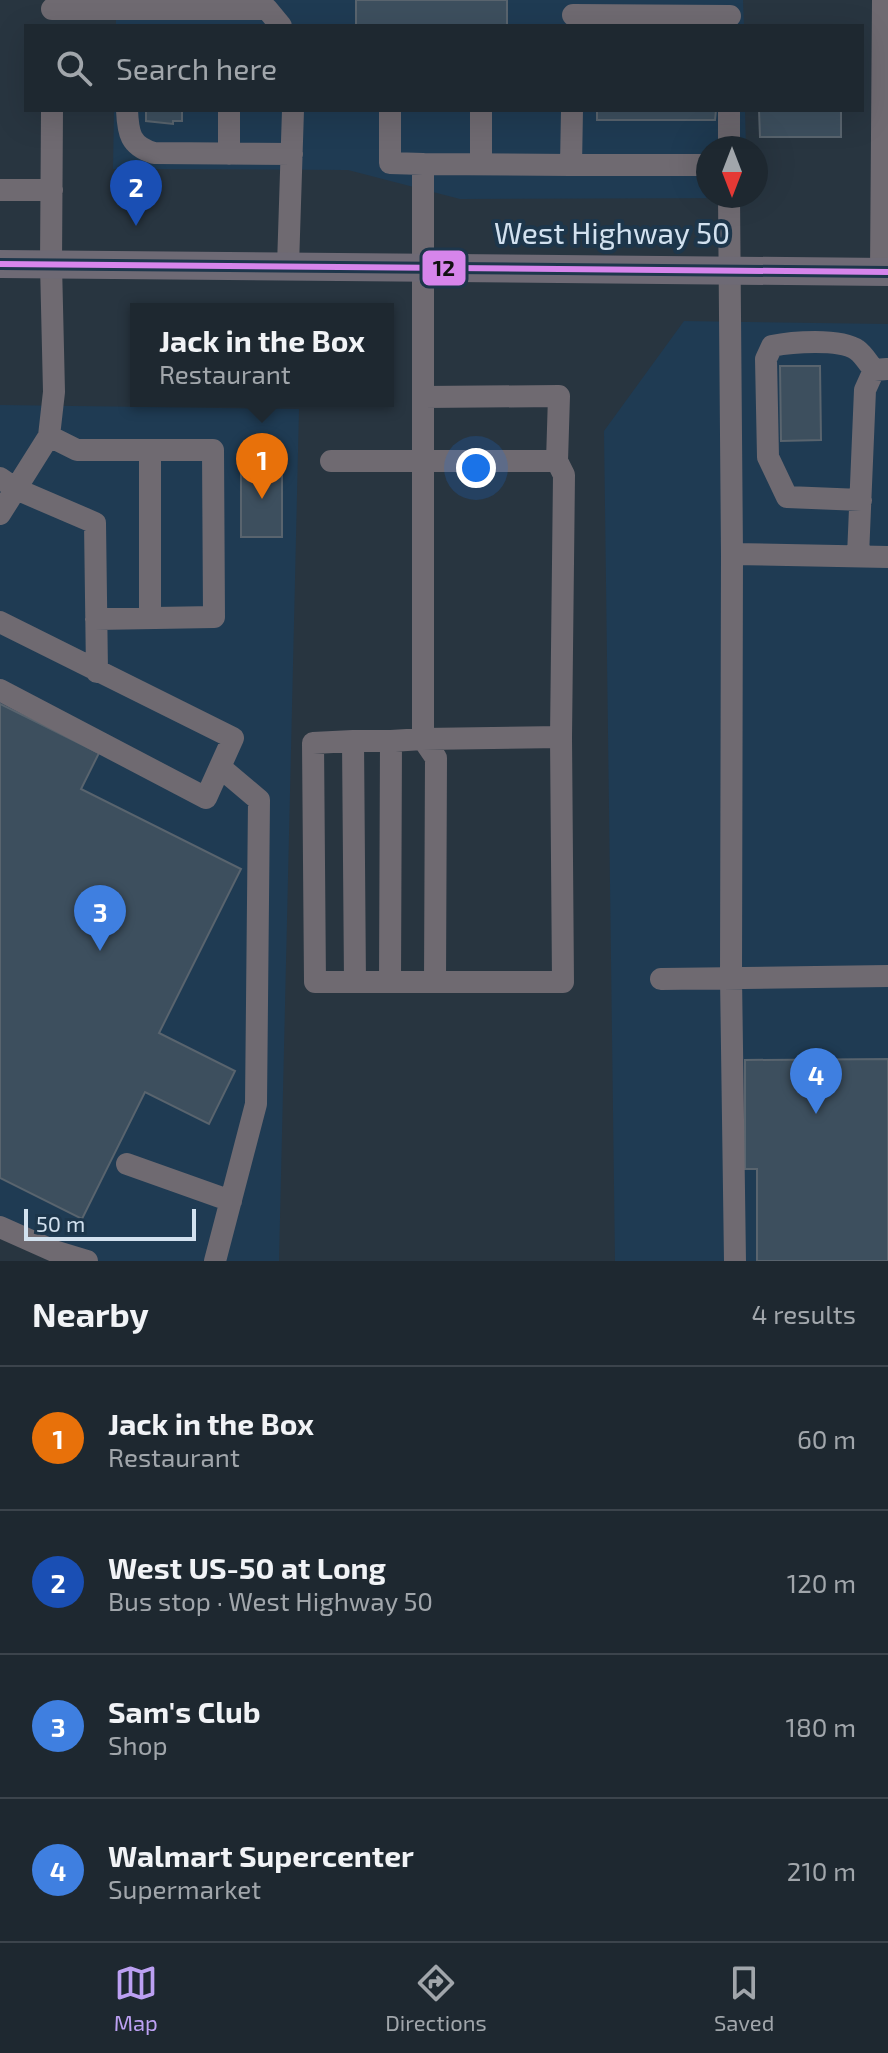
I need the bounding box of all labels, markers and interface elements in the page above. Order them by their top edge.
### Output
search box [24,24,864,112]
icon: search [52,46,96,90]
text: Search here [116,50,277,86]
north arrow [696,136,768,208]
pin: 2 [110,160,162,226]
street label: West Highway 50 [494,214,730,250]
line badge: 12 [421,249,467,287]
text: 12 [433,254,455,280]
popup [130,303,394,407]
text: Jack in the Box [159,322,365,358]
text: Restaurant [159,358,291,389]
pin: 1 [236,433,288,499]
your location [456,448,496,488]
pin: 3 [74,885,126,951]
pin: 4 [790,1048,842,1114]
scale bar [24,1205,196,1241]
text: 50 m [36,1210,85,1236]
text: Nearby [32,1293,149,1334]
text: 4 results [751,1298,856,1329]
text: Jack in the Box [108,1405,314,1441]
text: 1 [52,1423,64,1454]
text: 60 m [797,1423,856,1454]
text: Restaurant [108,1441,240,1472]
text: West US-50 at Long [108,1549,386,1585]
text: 2 [50,1567,66,1598]
text: 120 m [787,1567,856,1598]
text: Bus stop · West Highway 50 [108,1585,433,1616]
text: Sam's Club [108,1693,261,1729]
text: 3 [51,1711,65,1742]
text: 180 m [786,1711,856,1742]
text: Shop [108,1729,168,1760]
text: Walmart Supercenter [108,1837,414,1873]
text: 4 [50,1855,66,1886]
text: 210 m [787,1855,856,1886]
text: Supermarket [108,1873,261,1904]
tab: Map [114,1961,158,2035]
tab: Directions [385,1961,487,2035]
tab: Saved [714,1961,774,2035]

